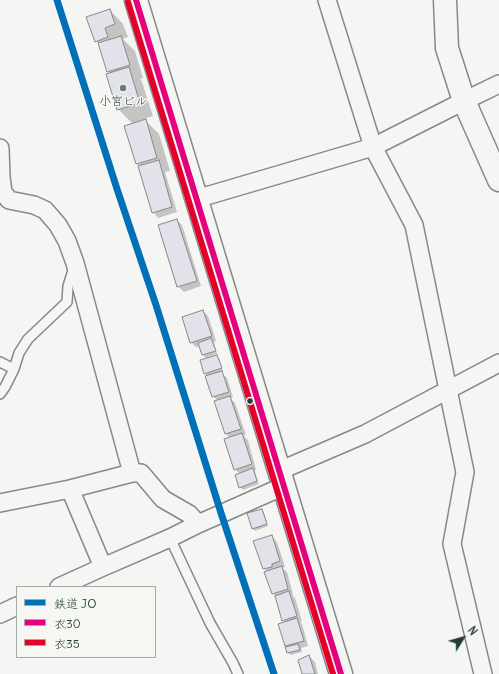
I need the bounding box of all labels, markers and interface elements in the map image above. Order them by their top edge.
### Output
marker: 小宮ビル [118,83,128,93]
place label: 小宮ビル [99,95,147,109]
unlabelled marker [245,396,255,406]
legend [16,586,156,658]
text: 鉄道 JO [54,596,96,611]
text: 衣30 [54,616,81,631]
north arrow [443,618,483,658]
text: N [465,624,480,638]
text: 衣35 [54,636,80,651]

